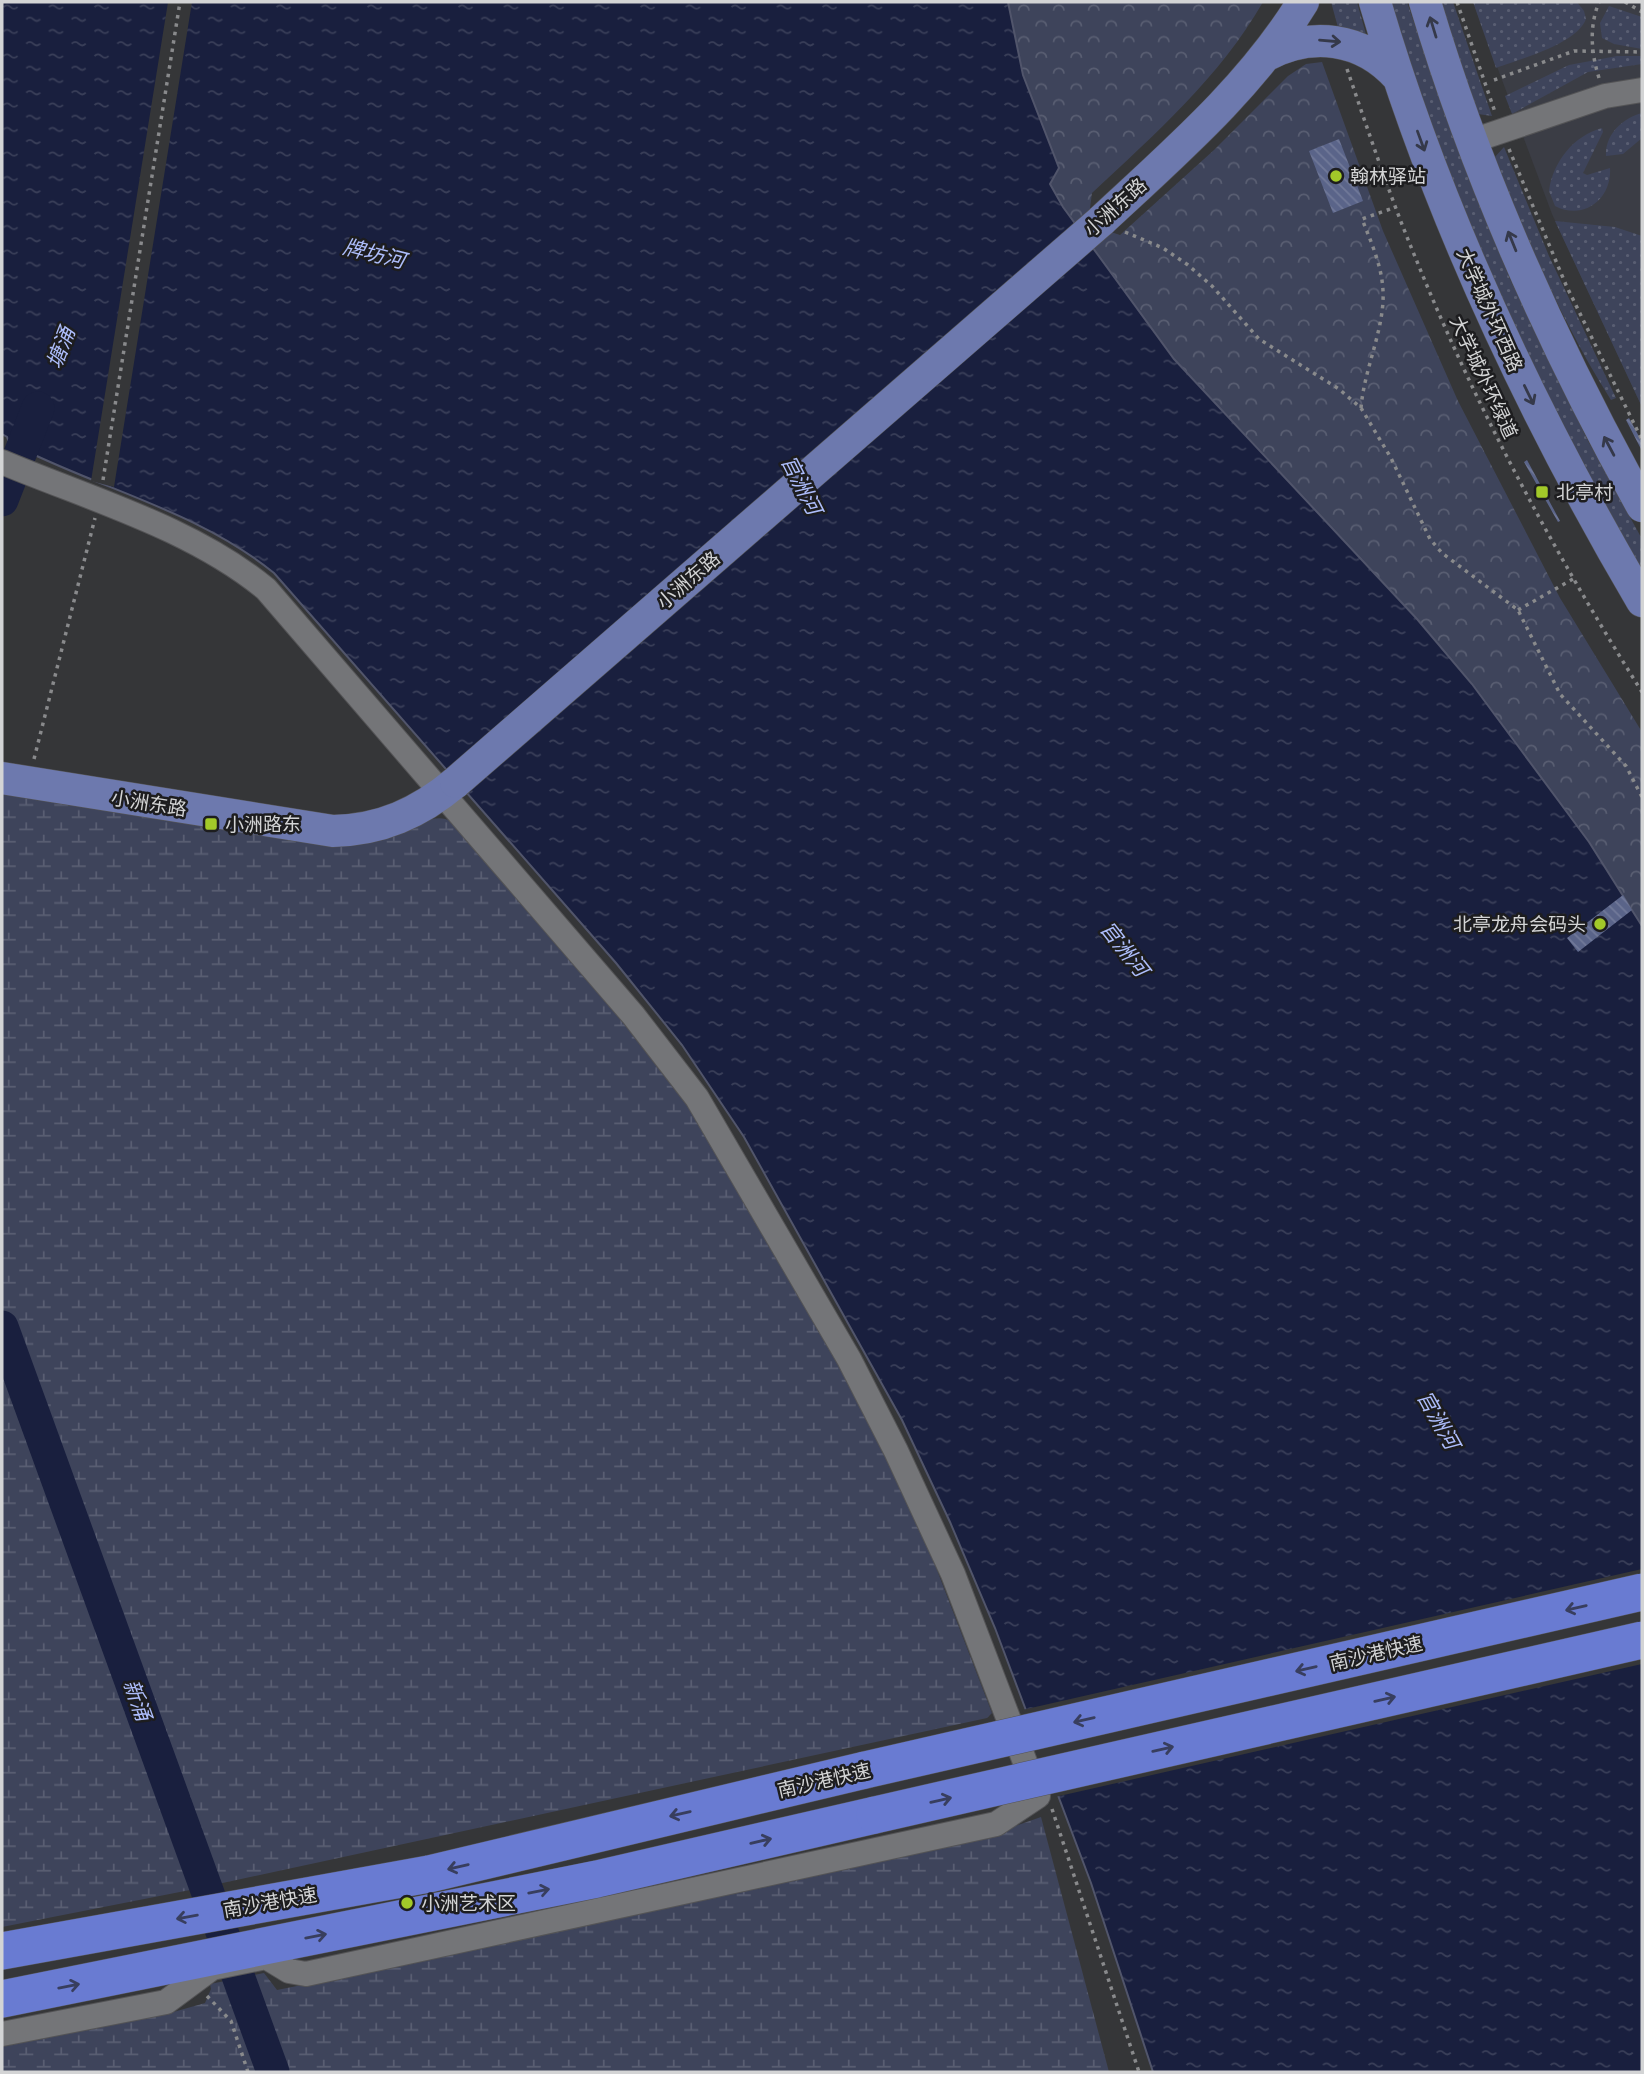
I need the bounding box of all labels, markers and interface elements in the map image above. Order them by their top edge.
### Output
one-way arrow [1425,17,1438,39]
one-way arrow [1318,35,1341,48]
one-way arrow [1415,129,1428,151]
place label: 翰林驿站 [1350,165,1426,188]
marker: 翰林驿站 [1328,168,1344,184]
street label: 小洲东路 [1079,173,1151,241]
one-way arrow [1505,230,1518,252]
water label: 牌坊河 [340,234,412,275]
street label: 大学城外环西路 [1452,245,1527,376]
street label: 大学城外环绿道 [1445,312,1522,442]
water label: 塘涌 [41,322,81,372]
one-way arrow [1522,384,1536,405]
one-way arrow [1602,436,1616,457]
water label: 官洲河 [775,451,829,523]
place label: 北亭村 [1556,481,1613,504]
marker: 北亭村 [1534,484,1550,500]
street label: 小洲东路 [652,547,725,614]
street label: 小洲东路 [110,786,188,821]
place label: 小洲路东 [225,813,301,836]
marker: 小洲路东 [203,816,219,832]
place label: 北亭龙舟会码头 [1453,913,1586,936]
water label: 官洲河 [1094,916,1156,985]
marker: 北亭龙舟会码头 [1592,916,1608,932]
water label: 官洲河 [1411,1386,1467,1457]
one-way arrow [1565,1601,1588,1615]
street label: 南沙港快速 [1327,1632,1425,1675]
one-way arrow [1295,1663,1318,1677]
water label: 新涌 [118,1676,157,1726]
one-way arrow [1373,1691,1396,1705]
one-way arrow [1073,1714,1096,1727]
one-way arrow [1151,1742,1174,1755]
street label: 南沙港快速 [775,1759,873,1802]
one-way arrow [930,1792,952,1805]
one-way arrow [669,1808,692,1821]
one-way arrow [749,1834,772,1848]
one-way arrow [448,1861,470,1874]
street label: 南沙港快速 [221,1883,319,1922]
one-way arrow [527,1884,550,1897]
place label: 小洲艺术区 [421,1892,516,1915]
marker: 小洲艺术区 [399,1895,415,1911]
one-way arrow [176,1911,199,1925]
one-way arrow [304,1929,327,1942]
one-way arrow [57,1978,80,1992]

